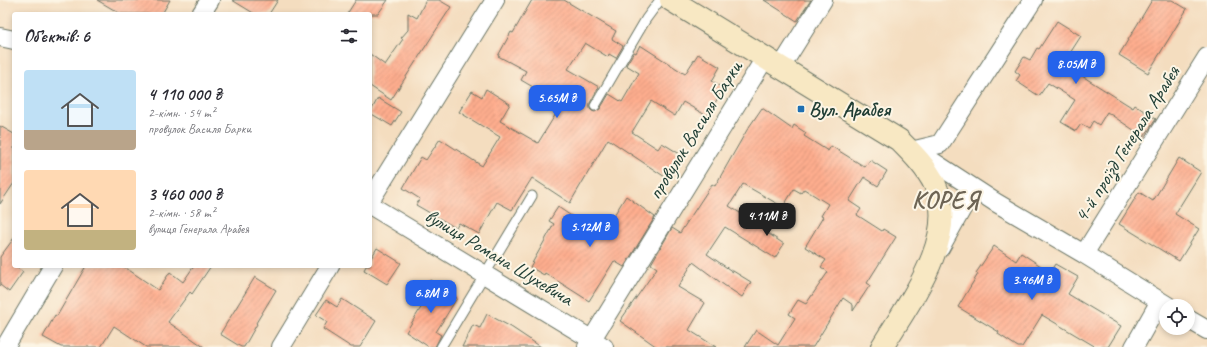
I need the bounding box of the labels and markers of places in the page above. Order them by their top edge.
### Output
pin: 8.05M ₴ [1039,51,1113,85]
pin: 5.65M ₴ [520,85,594,119]
place label: Вул. Арабея [809,97,892,122]
marker: Вул. Арабея [796,104,806,114]
pin: 4.11M ₴ [730,203,804,237]
pin: 5.12M ₴ [553,214,627,248]
pin: 3.46M ₴ [995,267,1069,301]
pin: 6.8M ₴ [398,280,464,314]

